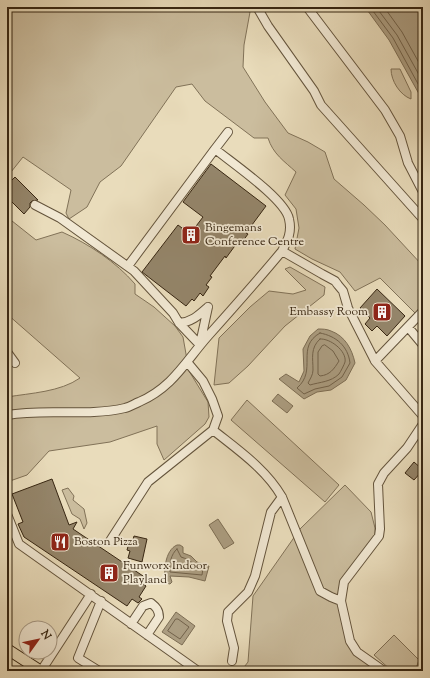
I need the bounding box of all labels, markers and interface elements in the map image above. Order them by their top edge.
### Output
place label: Bingemans Conference Centre [205,219,305,251]
building icon: Bingemans Conference Centre [180,224,202,246]
building icon: Embassy Room [371,301,393,323]
place label: Embassy Room [290,303,368,321]
restaurant icon: Boston Pizza [49,531,71,553]
place label: Boston Pizza [74,533,138,551]
place label: Funworx Indoor Playland [123,557,208,589]
building icon: Funworx Indoor Playland [98,562,120,584]
north arrow [18,620,58,660]
text: N [36,626,55,643]

